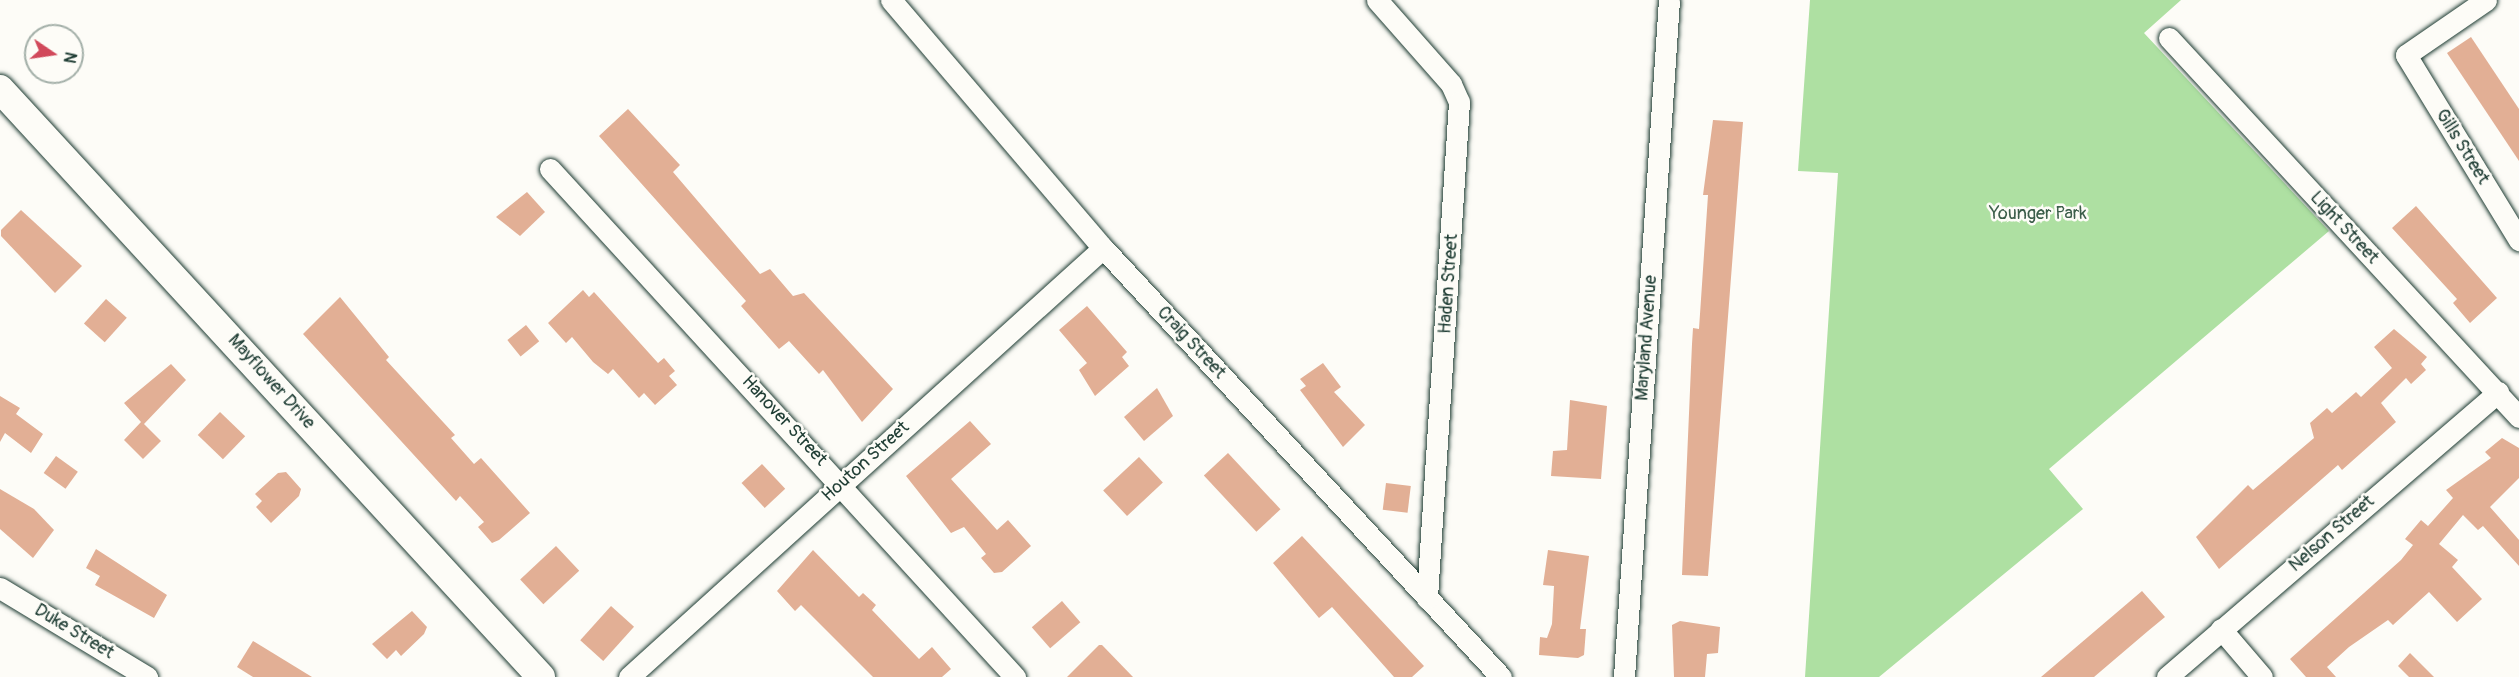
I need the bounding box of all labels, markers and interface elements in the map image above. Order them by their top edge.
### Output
north arrow [24,24,84,84]
text: N [59,50,81,65]
street label: Gills Street [2430,105,2494,189]
street label: Light Street [2305,187,2383,269]
park label: Younger Park [1989,203,2087,225]
street label: Haden Street [1435,233,1463,335]
street label: Maryland Avenue [1632,274,1662,402]
street label: Craig Street [1152,302,1230,384]
street label: Mayflower Drive [223,330,319,434]
street label: Hanover Street [737,371,831,471]
street label: Houton Street [818,417,914,507]
street label: Nelson Street [2285,491,2379,577]
street label: Duke Street [30,600,118,664]

